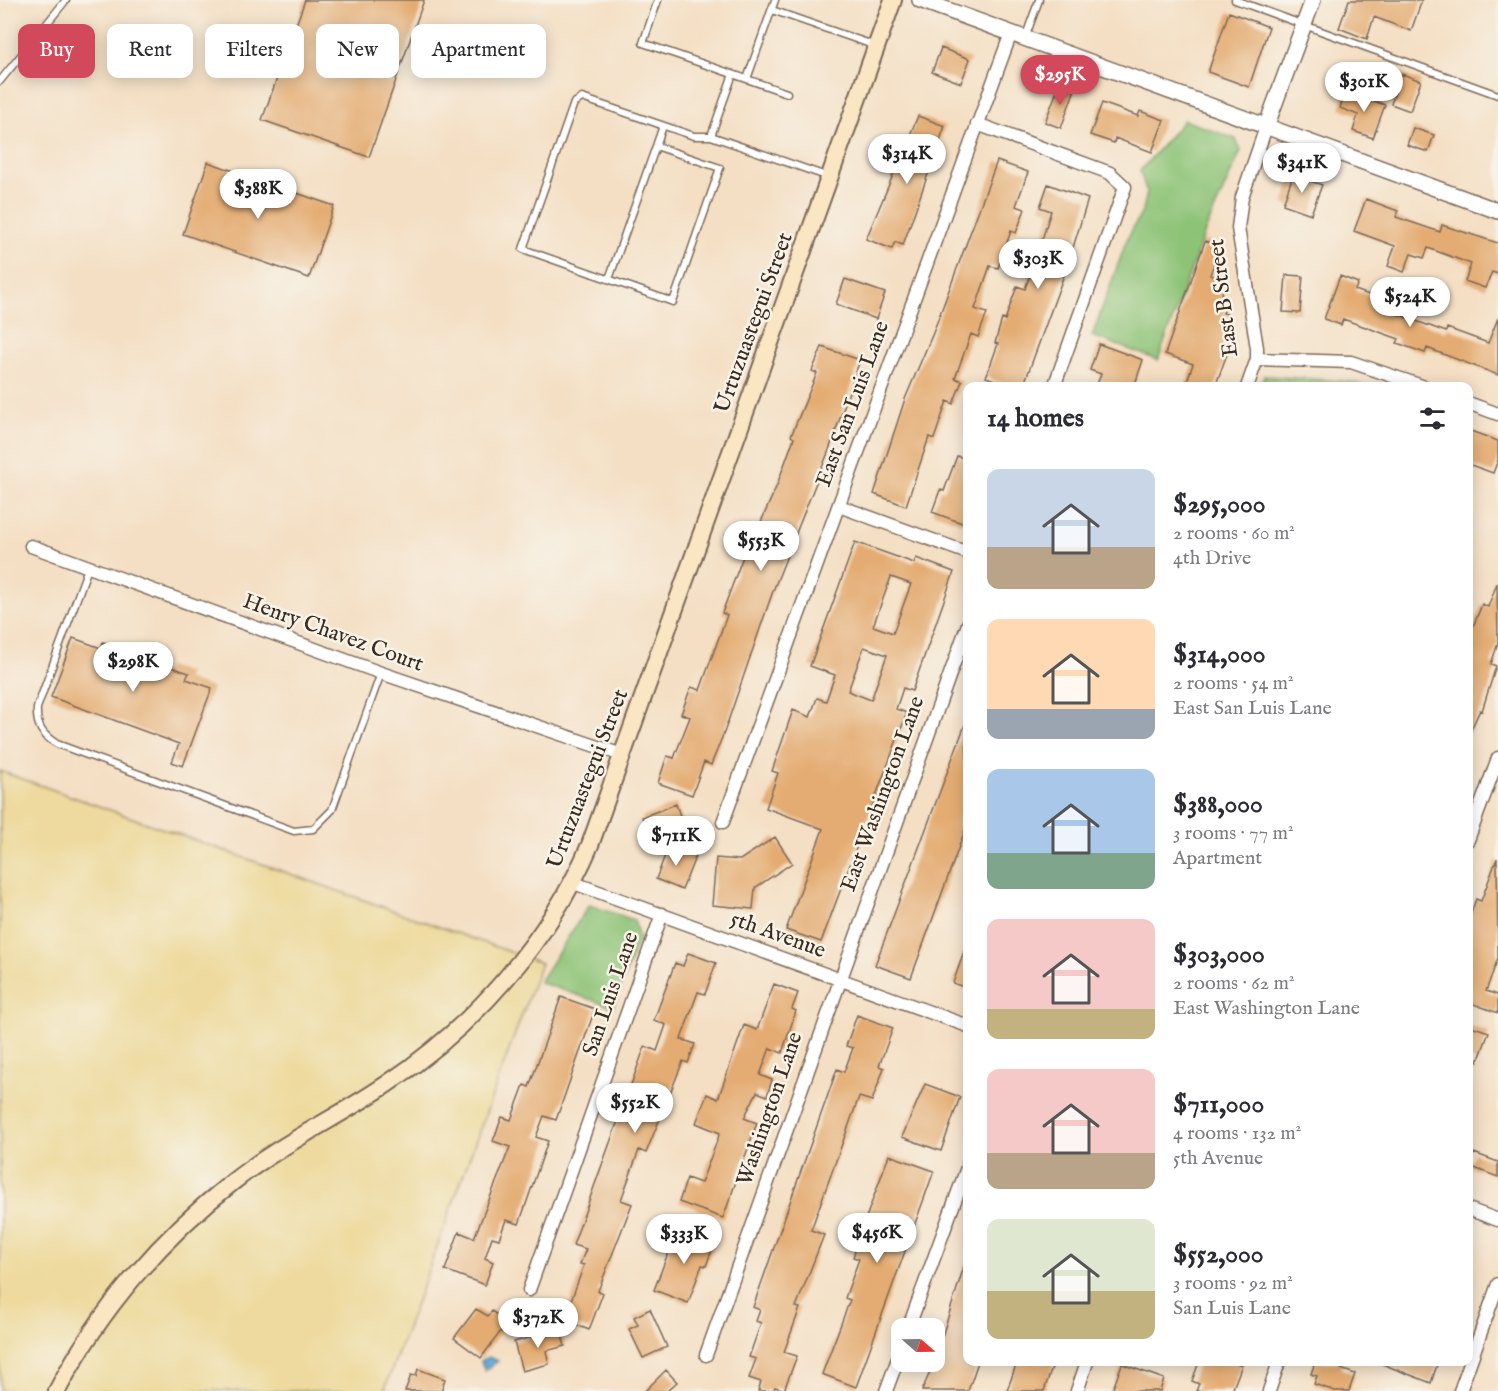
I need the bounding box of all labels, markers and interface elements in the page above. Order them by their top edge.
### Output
chip: Buy [18,24,95,78]
chip: Rent [107,24,193,78]
chip: Filters [205,24,304,78]
chip: New [316,24,399,78]
chip: Apartment [411,24,546,78]
pin: $295K [1018,55,1102,106]
text: $295K [1035,62,1085,87]
pin: $301K [1322,62,1406,113]
text: $301K [1339,69,1389,94]
pin: $314K [865,134,949,185]
text: $314K [882,141,932,166]
pin: $341K [1260,143,1344,194]
text: $341K [1277,150,1327,175]
pin: $388K [216,169,300,220]
text: $388K [234,176,282,201]
street label: Urtuzuastegui Street [708,228,800,417]
street label: East B Street [1203,237,1245,359]
pin: $303K [996,239,1080,290]
text: $303K [1013,246,1063,271]
pin: $524K [1368,277,1452,328]
text: $524K [1384,284,1436,309]
street label: East San Luis Lane [810,317,896,491]
text: 14 homes [987,402,1084,435]
icon: filters [1416,402,1449,435]
text: $295,000 [1173,488,1266,521]
icon: home [1035,493,1107,565]
pin: $553K [719,521,803,572]
text: 2 rooms · 60 m² [1173,521,1295,546]
text: $553K [737,528,785,553]
text: 4th Drive [1173,546,1251,571]
street label: Henry Chavez Court [239,587,428,679]
text: $314,000 [1173,638,1265,671]
pin: $298K [91,642,175,693]
icon: home [1035,643,1107,715]
text: $298K [107,649,159,674]
text: 2 rooms · 54 m² [1173,671,1294,696]
street label: Urtuzuastegui Street [541,685,635,873]
street label: East Washington Lane [835,693,931,895]
text: East San Luis Lane [1173,696,1332,721]
text: $388,000 [1173,788,1263,821]
icon: home [1035,793,1107,865]
pin: $711K [634,816,718,867]
text: 3 rooms · 77 m² [1173,821,1293,846]
text: $711K [651,823,701,848]
text: Apartment [1173,846,1262,871]
street label: 5th Avenue [727,905,829,965]
street label: San Luis Lane [577,928,645,1060]
text: $303,000 [1173,938,1265,971]
icon: home [1035,943,1107,1015]
text: 2 rooms · 62 m² [1173,971,1295,996]
text: East Washington Lane [1173,996,1360,1021]
street label: Washington Lane [731,1028,809,1190]
pin: $552K [593,1083,677,1134]
text: $711,000 [1173,1088,1264,1121]
text: $552K [610,1090,660,1115]
icon: home [1035,1093,1107,1165]
text: 4 rooms · 132 m² [1173,1121,1301,1146]
text: 5th Avenue [1173,1146,1263,1171]
pin: $456K [835,1213,919,1264]
pin: $333K [642,1214,726,1265]
text: $456K [852,1220,902,1245]
text: $333K [660,1221,708,1246]
text: $552,000 [1173,1238,1264,1271]
icon: home [1035,1243,1107,1315]
text: 3 rooms · 92 m² [1173,1271,1293,1296]
text: San Luis Lane [1173,1296,1291,1321]
pin: $372K [496,1298,580,1349]
text: $372K [512,1305,564,1330]
north arrow [891,1318,945,1372]
map controls [891,1318,945,1372]

